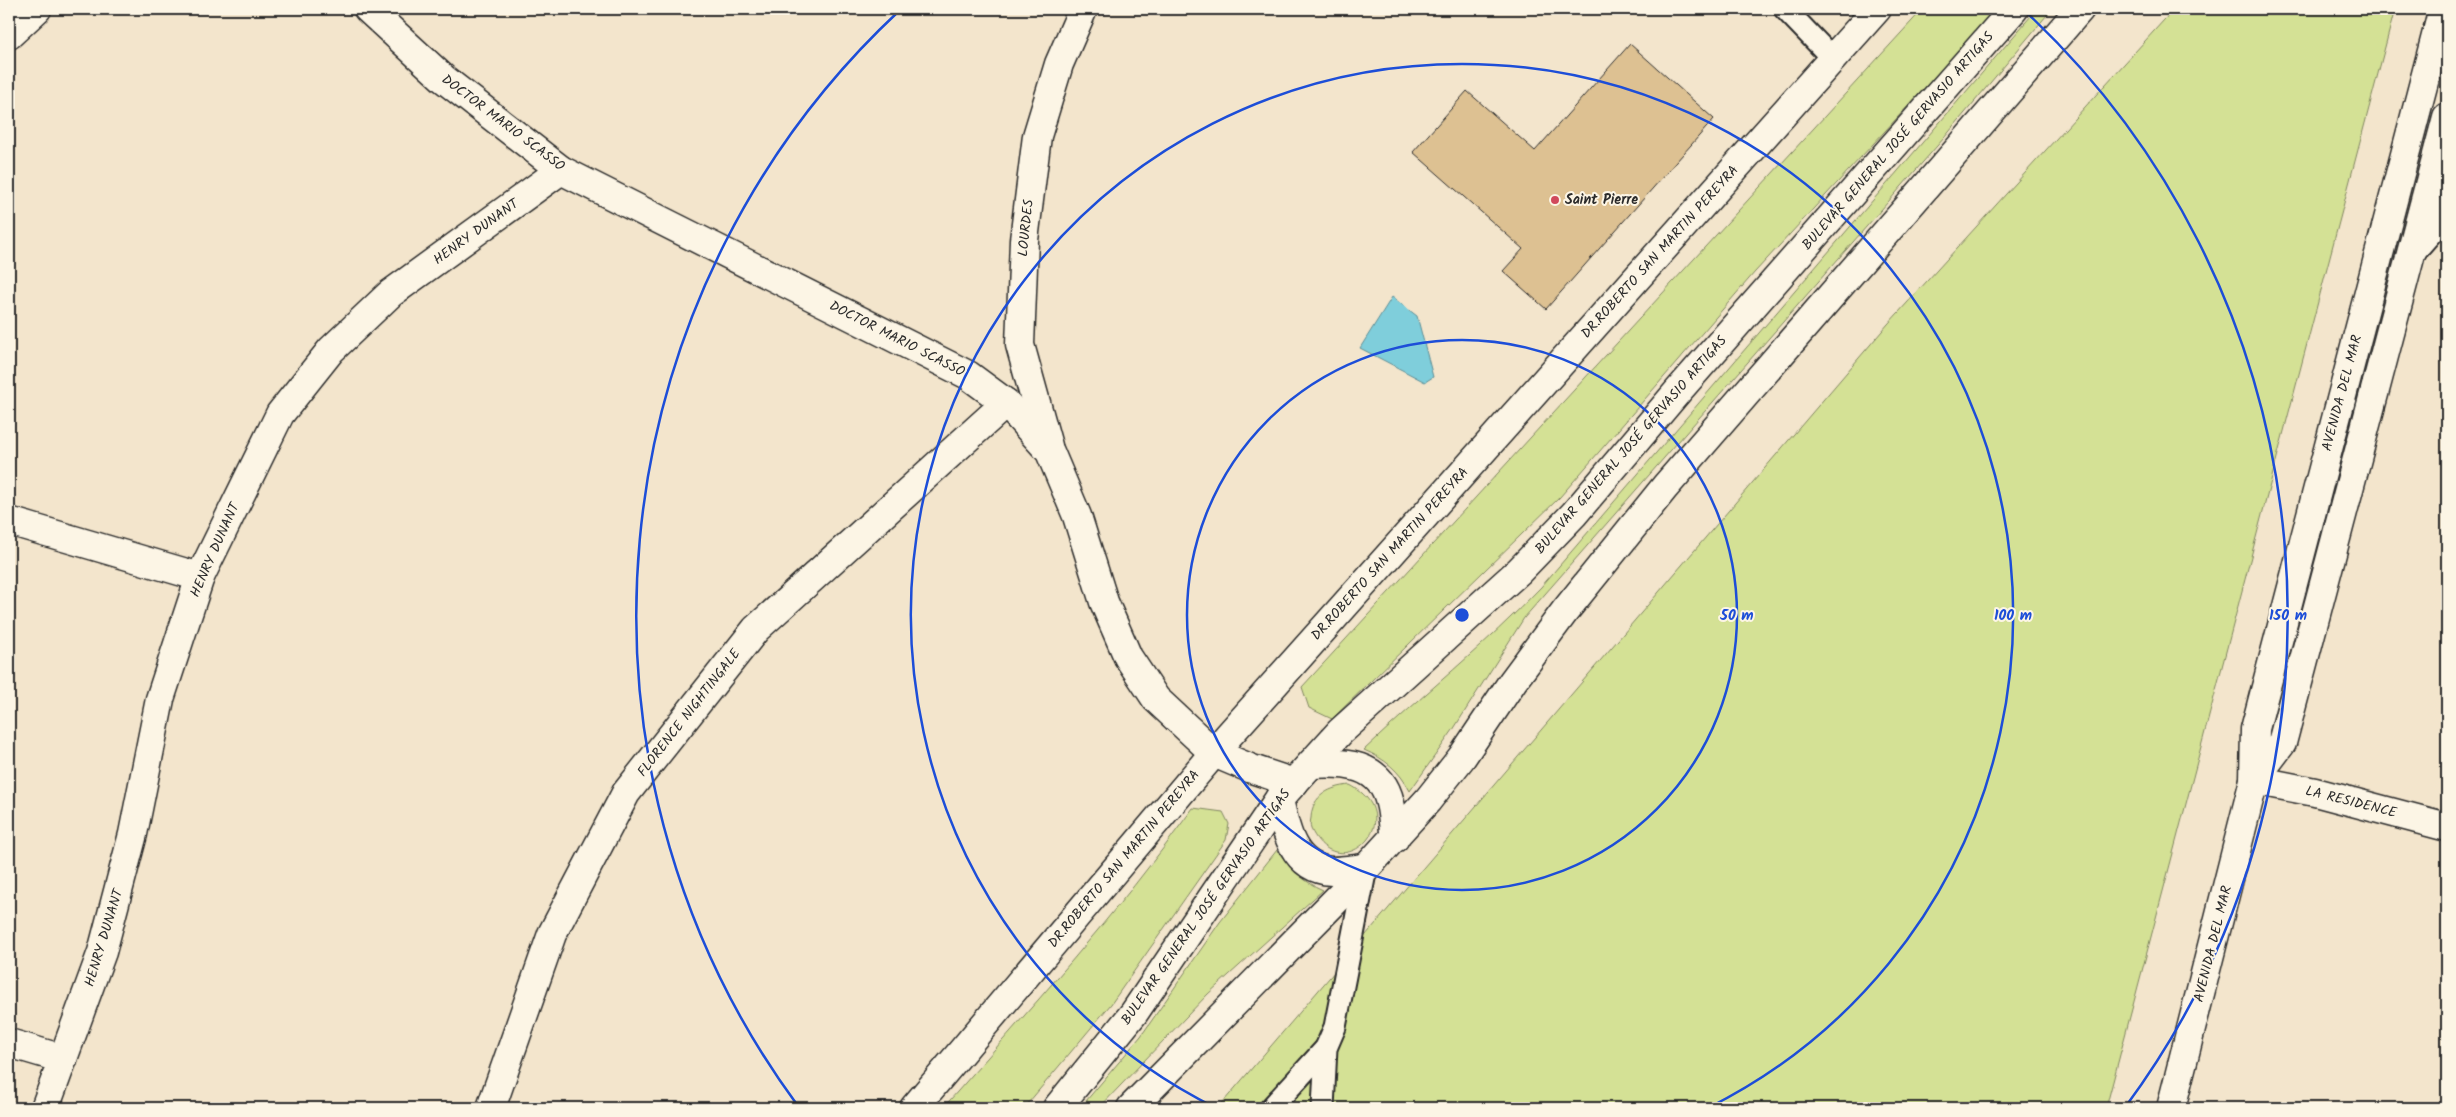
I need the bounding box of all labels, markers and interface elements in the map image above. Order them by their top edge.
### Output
street label: BULEVAR GENERAL JOSÉ GERVASIO ARTIGAS [1797,26,2000,255]
street label: DOCTOR MARIO SCASSO [437,69,570,177]
street label: DR.ROBERTO SAN MARTIN PEREYRA [1576,160,1744,344]
place label: Saint Pierre [1565,189,1638,211]
street label: HENRY DUNANT [429,192,525,271]
marker: Saint Pierre [1549,194,1561,206]
street label: LOURDES [1012,198,1040,258]
street label: DOCTOR MARIO SCASSO [825,295,969,383]
street label: BULEVAR GENERAL JOSÉ GERVASIO ARTIGAS [1530,330,1733,559]
street label: AVENIDA DEL MAR [2316,333,2368,453]
street label: DR.ROBERTO SAN MARTIN PEREYRA [1306,462,1474,646]
street label: HENRY DUNANT [184,498,246,601]
text: 50 m [1719,604,1754,628]
text: 100 m [1994,604,2032,628]
text: 150 m [2269,604,2307,628]
centre of rings [1453,606,1471,624]
street label: FLORENCE NIGHTINGALE [632,644,747,782]
street label: DR.ROBERTO SAN MARTIN PEREYRA [1043,765,1205,953]
street label: LA RESIDENCE [2303,780,2400,824]
street label: BULEVAR GENERAL JOSÉ GERVASIO ARTIGAS [1116,784,1297,1029]
street label: AVENIDA DEL MAR [2188,883,2238,1005]
street label: HENRY DUNANT [79,885,130,990]

